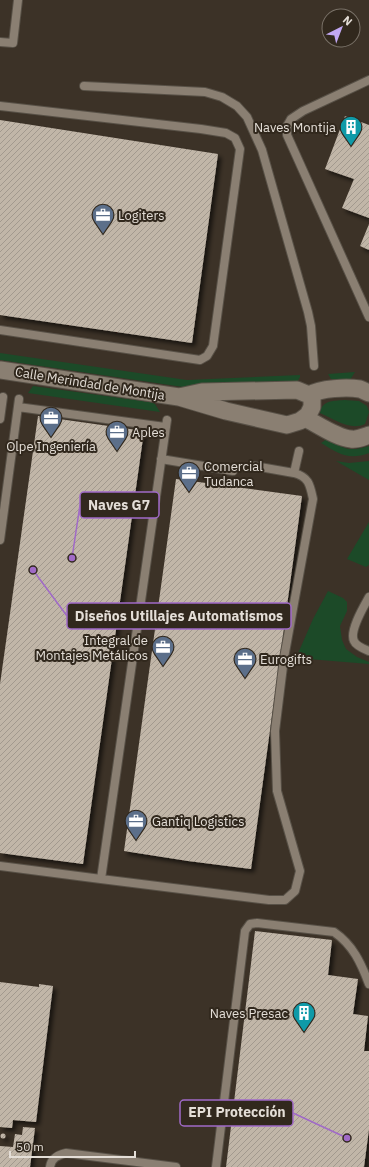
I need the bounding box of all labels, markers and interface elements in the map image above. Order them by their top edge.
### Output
north arrow [321,8,361,48]
text: N [340,13,355,28]
building icon: Naves Montija [338,114,364,147]
place label: Naves Montija [254,119,336,136]
office icon: Logiters [90,202,116,235]
place label: Logiters [118,207,165,224]
street label: Calle Merindad de Montija [14,363,166,404]
office icon: Olpe Ingeniería [38,405,64,438]
office icon: Aples [104,419,130,452]
place label: Aples [132,424,165,441]
place label: Olpe Ingeniería [6,438,96,455]
place label: Comercial Tudanca [204,458,263,490]
office icon: Comercial Tudanca [176,460,202,493]
callout: Naves G7 [80,492,159,518]
text: Naves G7 [88,496,150,514]
callout: Diseños Utillajes Automatismos [67,603,291,629]
text: Diseños Utillajes Automatismos [75,607,283,625]
place label: Integral de Montajes Metálicos [35,632,148,664]
office icon: Integral de Montajes Metálicos [150,634,176,667]
office icon: Eurogifts [232,646,258,679]
place label: Eurogifts [260,651,312,668]
office icon: Gantiq Logistics [123,808,149,841]
place label: Gantiq Logistics [152,813,244,830]
building icon: Naves Presac [291,1000,317,1033]
place label: Naves Presac [210,1005,288,1022]
callout: EPI Protección [180,1100,293,1126]
text: EPI Protección [188,1103,286,1121]
scale bar [10,1133,135,1159]
text: 50 m [16,1139,44,1154]

